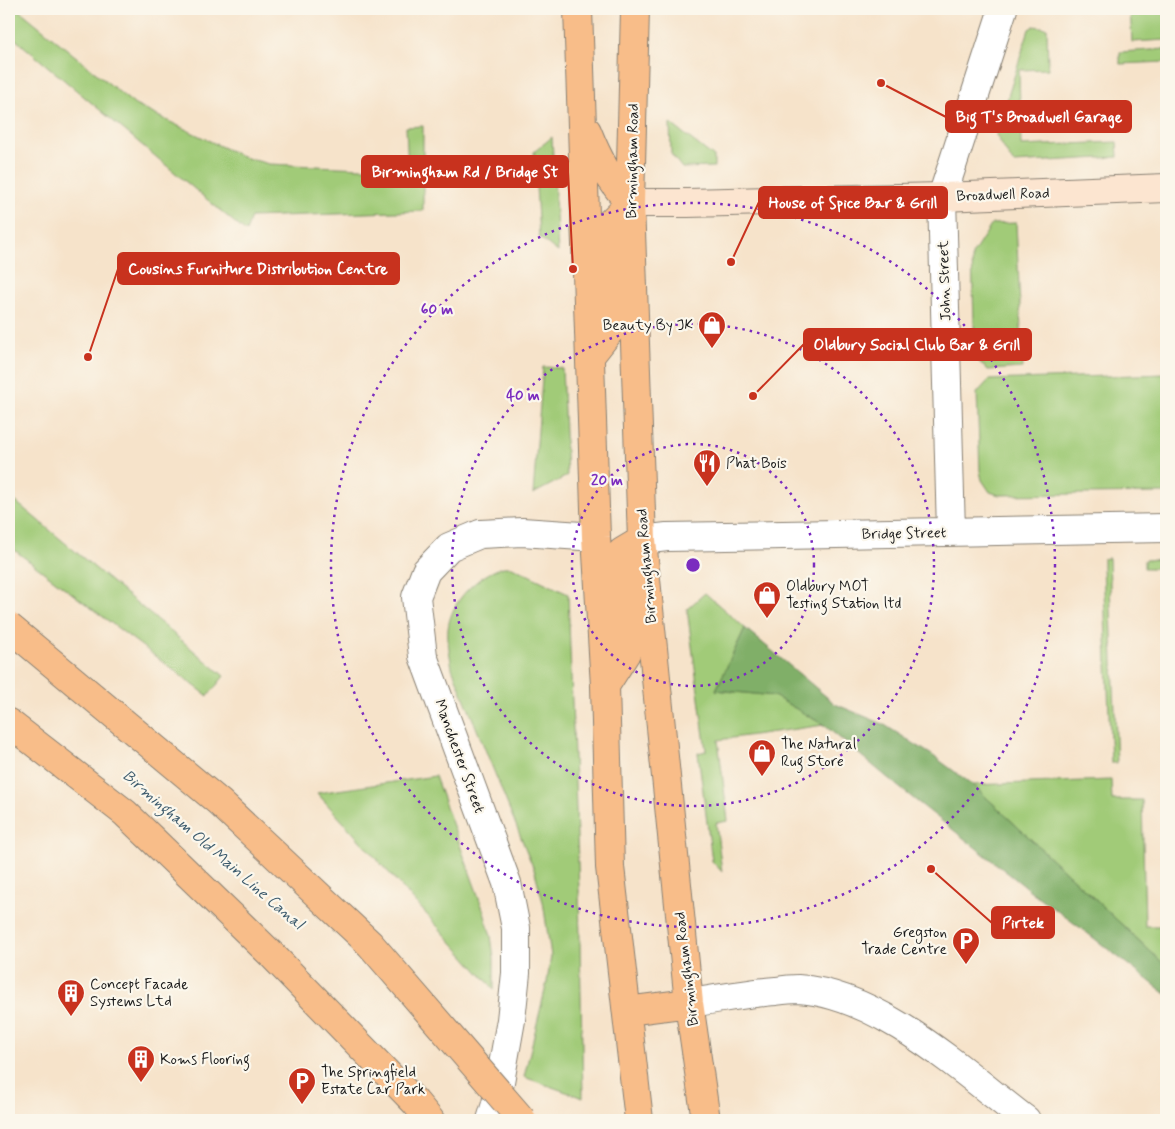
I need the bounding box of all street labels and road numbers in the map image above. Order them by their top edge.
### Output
street label: Birmingham Road [622,103,645,219]
street label: Broadwell Road [956,183,1050,207]
street label: John Street [934,240,956,322]
street label: Birmingham Road [632,508,663,624]
street label: Bridge Street [862,523,947,545]
street label: Manchester Street [429,697,489,816]
street label: Birmingham Road [670,910,705,1027]

